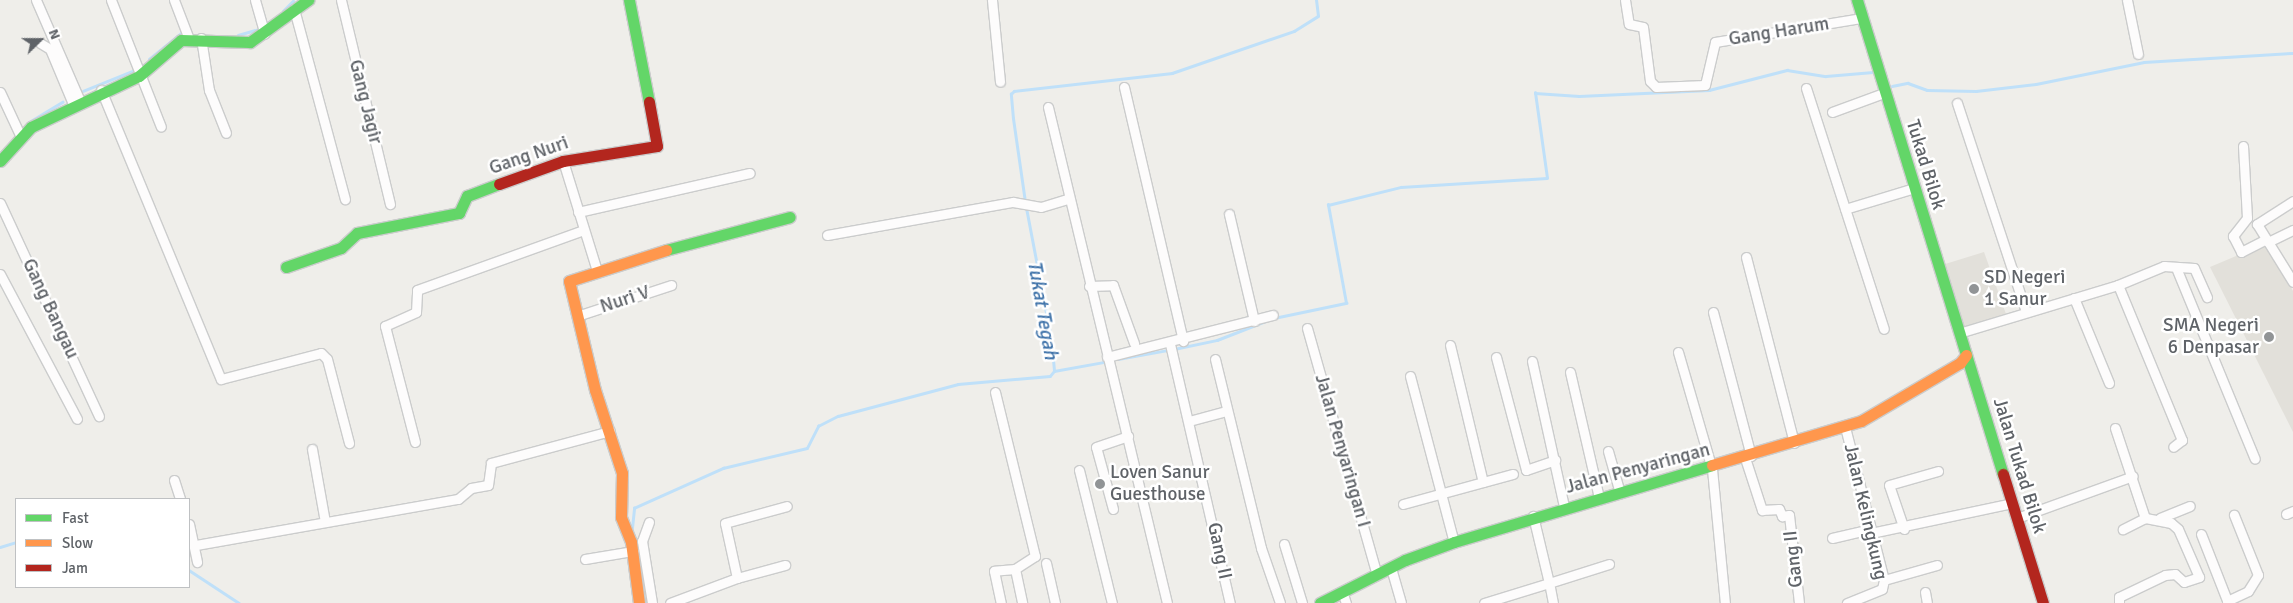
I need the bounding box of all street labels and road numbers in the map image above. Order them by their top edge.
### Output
street label: Gang Harum [1727,13,1831,51]
street label: Gang Jagir [344,57,386,147]
street label: Tukad Bilok [1901,117,1949,213]
street label: Gang Nuri [486,132,572,180]
street label: Gang Bangau [17,255,83,363]
street label: Nuri V [597,281,653,319]
street label: Jalan Penyaringan I [1309,372,1375,530]
street label: Jalan Tukad Bilok [1988,396,2050,536]
street label: Jalan Penyaringan [1563,439,1713,499]
street label: Jalan Kelingkung [1838,442,1892,582]
street label: Gang II [1202,520,1236,582]
street label: Gang II [1780,529,1808,589]

